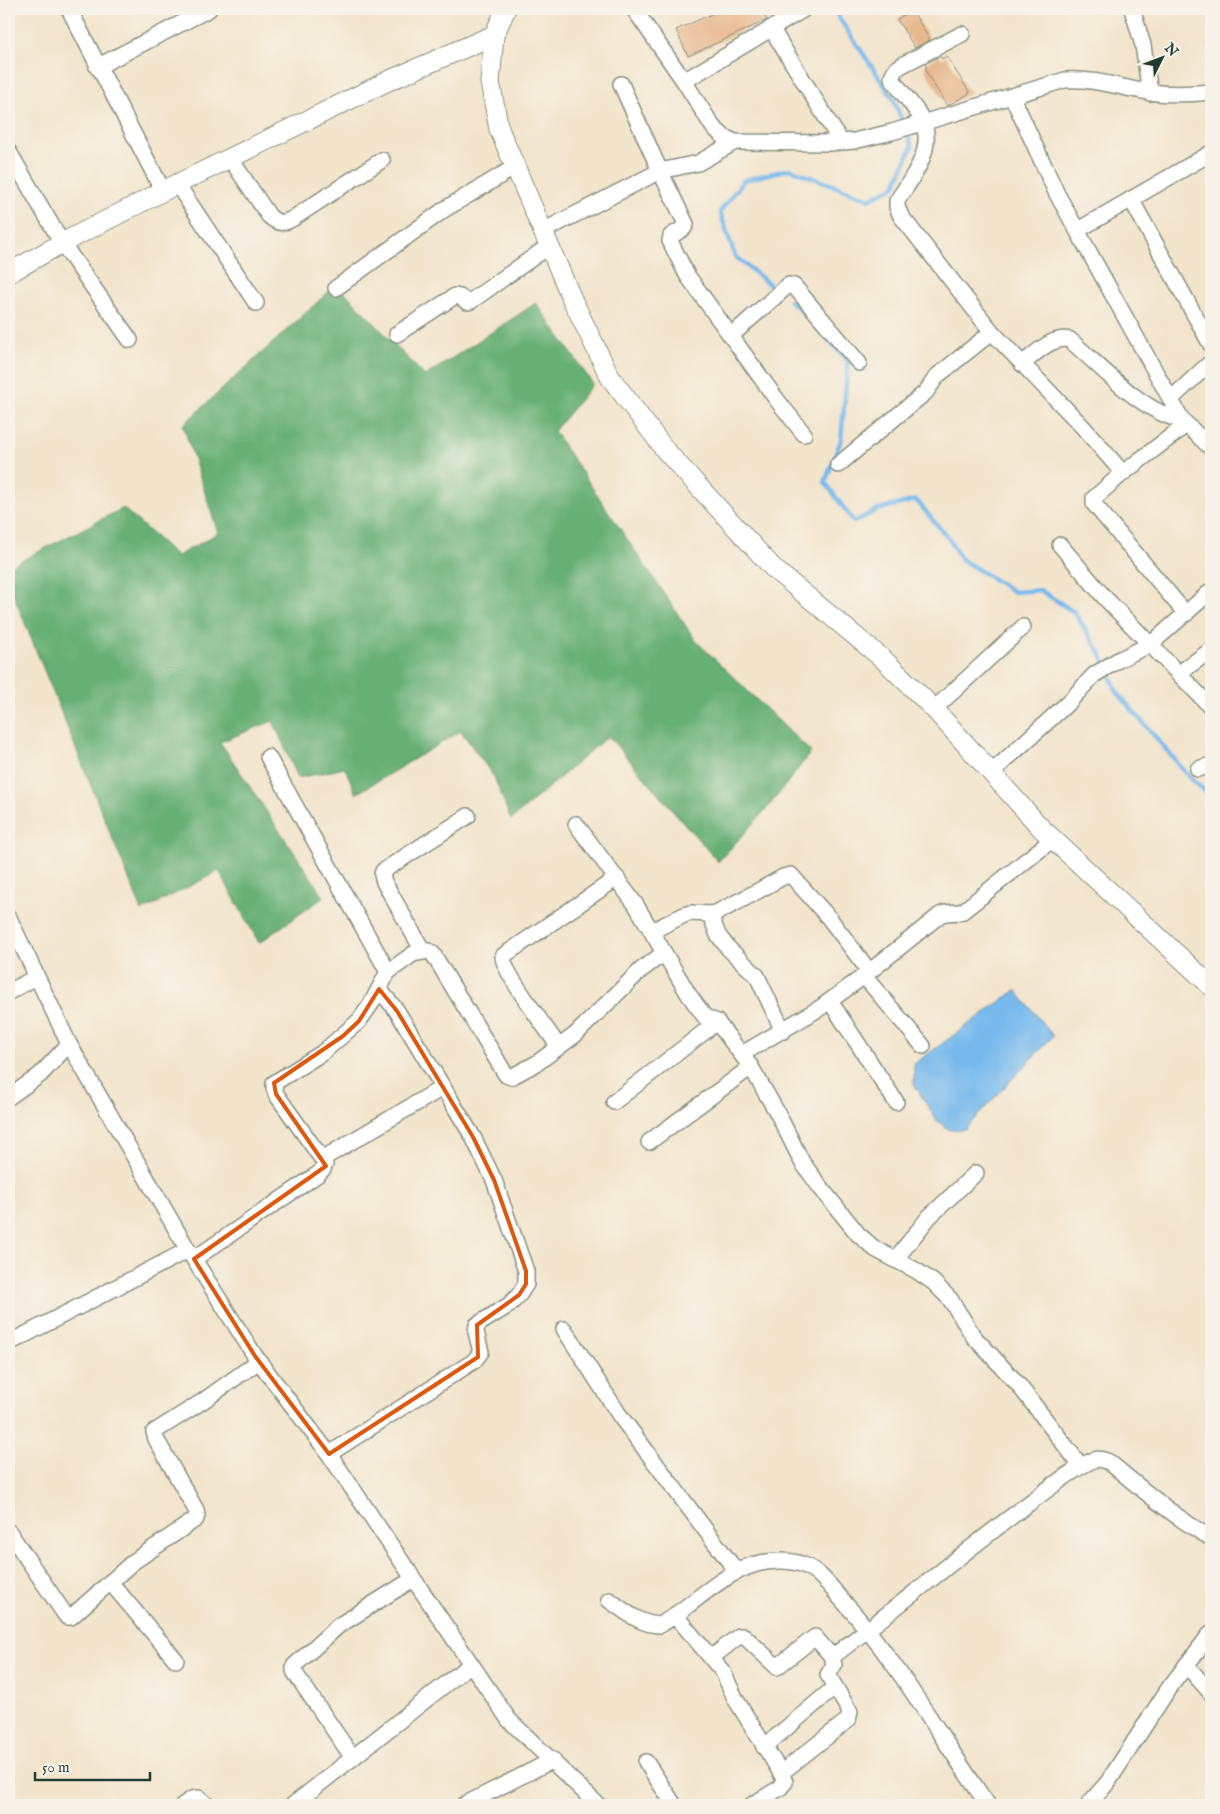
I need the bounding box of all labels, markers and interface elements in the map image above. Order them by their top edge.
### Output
north arrow [1138,32,1188,82]
text: N [1160,39,1182,60]
scale bar [35,1749,150,1781]
text: 50 m [42,1758,70,1777]

